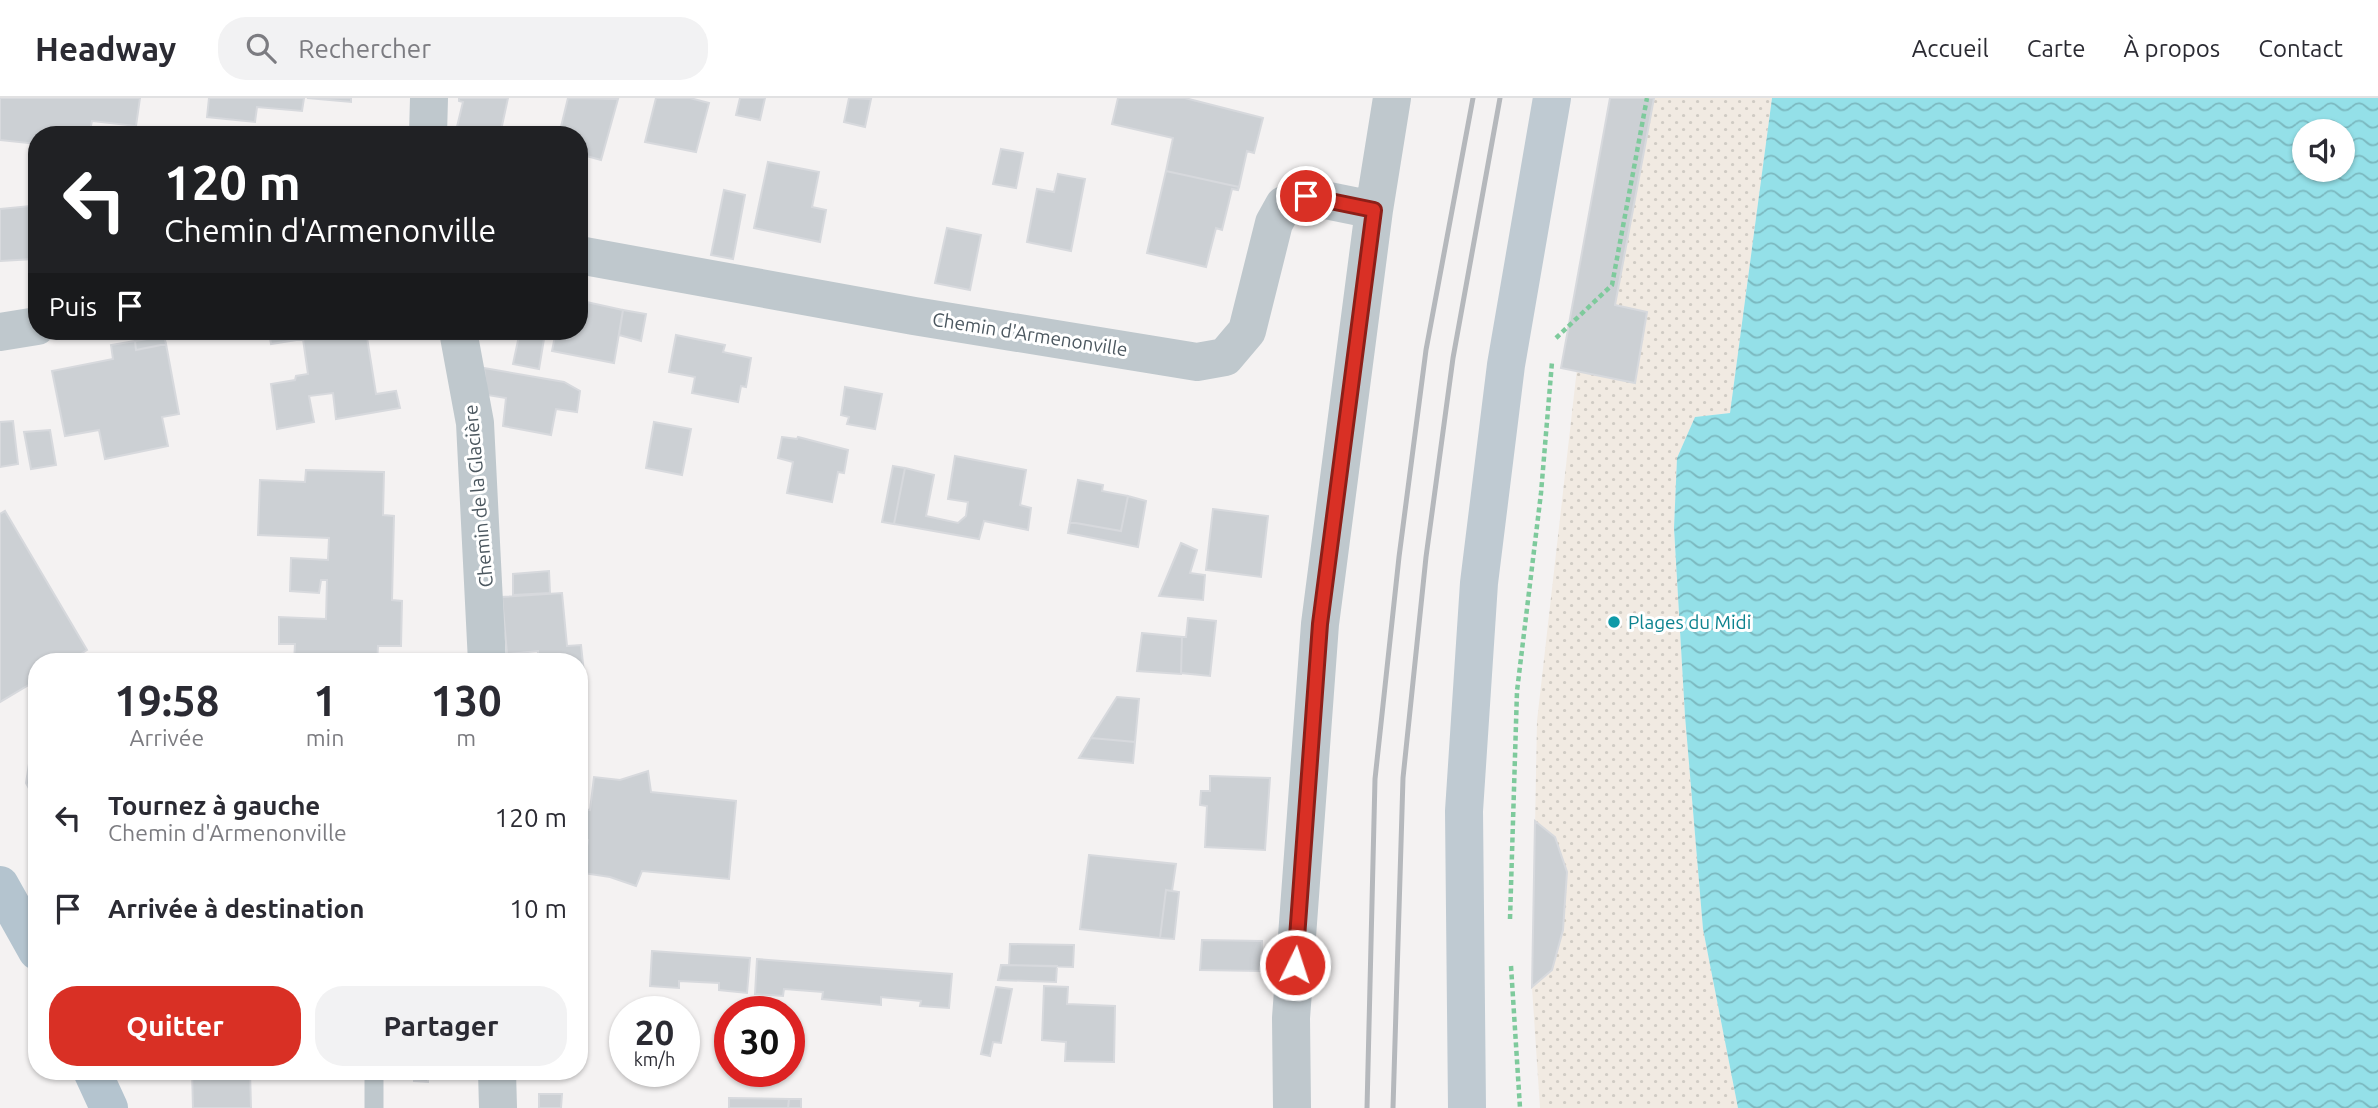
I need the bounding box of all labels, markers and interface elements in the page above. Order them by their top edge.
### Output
search box [218,17,708,80]
icon: search [242,29,280,67]
text: Headway [35,30,176,67]
text: Rechercher [298,34,431,63]
text: Accueil [1912,35,1989,62]
text: Carte [2027,35,2086,62]
text: À propos [2124,35,2220,62]
text: Contact [2258,35,2343,62]
map controls [2292,119,2355,182]
button: sound [2292,119,2355,182]
icon: left [49,154,140,245]
text: 120 m [164,154,301,209]
pin [1276,166,1336,226]
icon: arrive [1287,177,1325,215]
text: Chemin d'Armenonville [164,212,496,248]
icon: arrive [111,287,149,325]
text: Puis [49,292,97,321]
street label: Chemin d'Armenonville [931,308,1129,360]
street label: Chemin de la Glacière [459,404,497,588]
place label: Plages du Midi [1628,611,1751,633]
marker: Plages du Midi [1606,614,1622,630]
text: 19:58 [114,677,219,724]
text: 1 [313,677,337,724]
text: 130 [431,677,502,724]
text: Arrivée [130,725,204,750]
text: min [306,725,344,750]
text: m [456,725,476,750]
text: Tournez à gauche [108,791,320,820]
icon: left [49,799,87,837]
text: 120 m [495,803,567,832]
text: Chemin d'Armenonville [108,820,347,845]
icon: arrive [49,890,87,928]
text: Arrivée à destination [108,894,364,923]
text: 10 m [509,894,567,923]
position arrow [1258,928,1332,1002]
button: Quitter [49,986,301,1066]
button: Partager [315,986,567,1066]
speed limit sign: 30 [714,996,805,1087]
text: 20 [635,1012,674,1052]
text: km/h [634,1049,675,1069]

